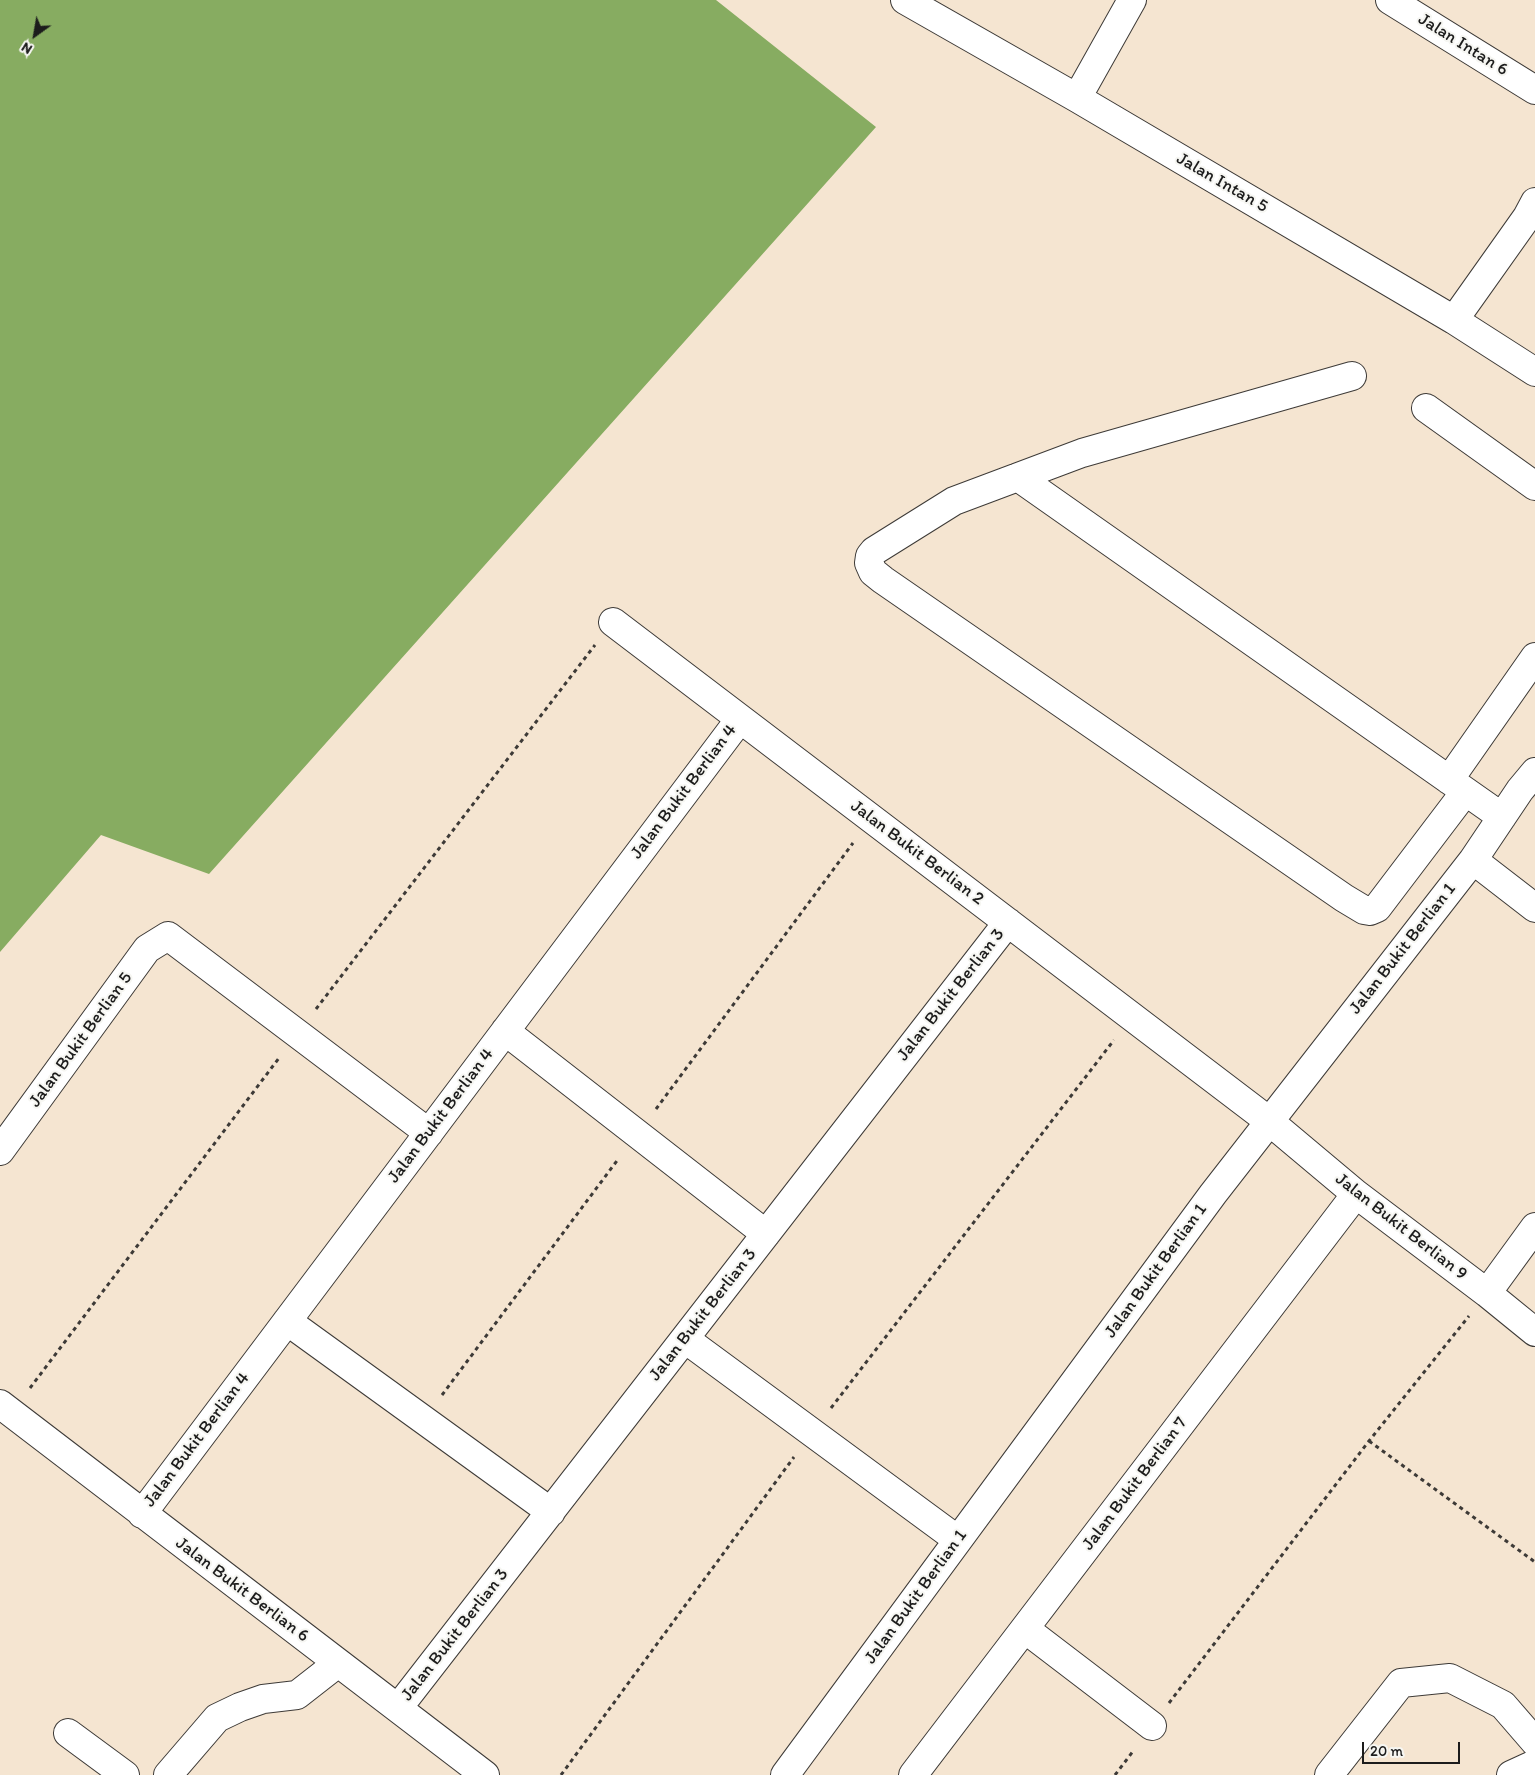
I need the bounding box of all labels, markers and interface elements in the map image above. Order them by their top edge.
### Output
street label: Jalan Intan 6 [1414,9,1512,81]
north arrow [10,10,60,60]
text: N [18,38,35,58]
street label: Jalan Intan 5 [1172,148,1272,218]
street label: Jalan Bukit Berlian 4 [626,720,742,864]
street label: Jalan Bukit Berlian 2 [846,796,988,910]
street label: Jalan Bukit Berlian 1 [1345,879,1461,1019]
street label: Jalan Bukit Berlian 3 [893,924,1009,1066]
street label: Jalan Bukit Berlian 5 [25,968,137,1112]
street label: Jalan Bukit Berlian 4 [383,1044,499,1188]
street label: Jalan Bukit Berlian 9 [1331,1169,1471,1285]
street label: Jalan Bukit Berlian 1 [1100,1200,1212,1342]
street label: Jalan Bukit Berlian 3 [645,1244,761,1386]
street label: Jalan Bukit Berlian 4 [139,1368,255,1512]
street label: Jalan Bukit Berlian 7 [1078,1413,1192,1555]
street label: Jalan Bukit Berlian 1 [860,1526,972,1668]
street label: Jalan Bukit Berlian 6 [171,1533,313,1647]
street label: Jalan Bukit Berlian 3 [397,1564,513,1706]
scale bar [1365,1732,1462,1764]
text: 20 m [1370,1742,1403,1760]

